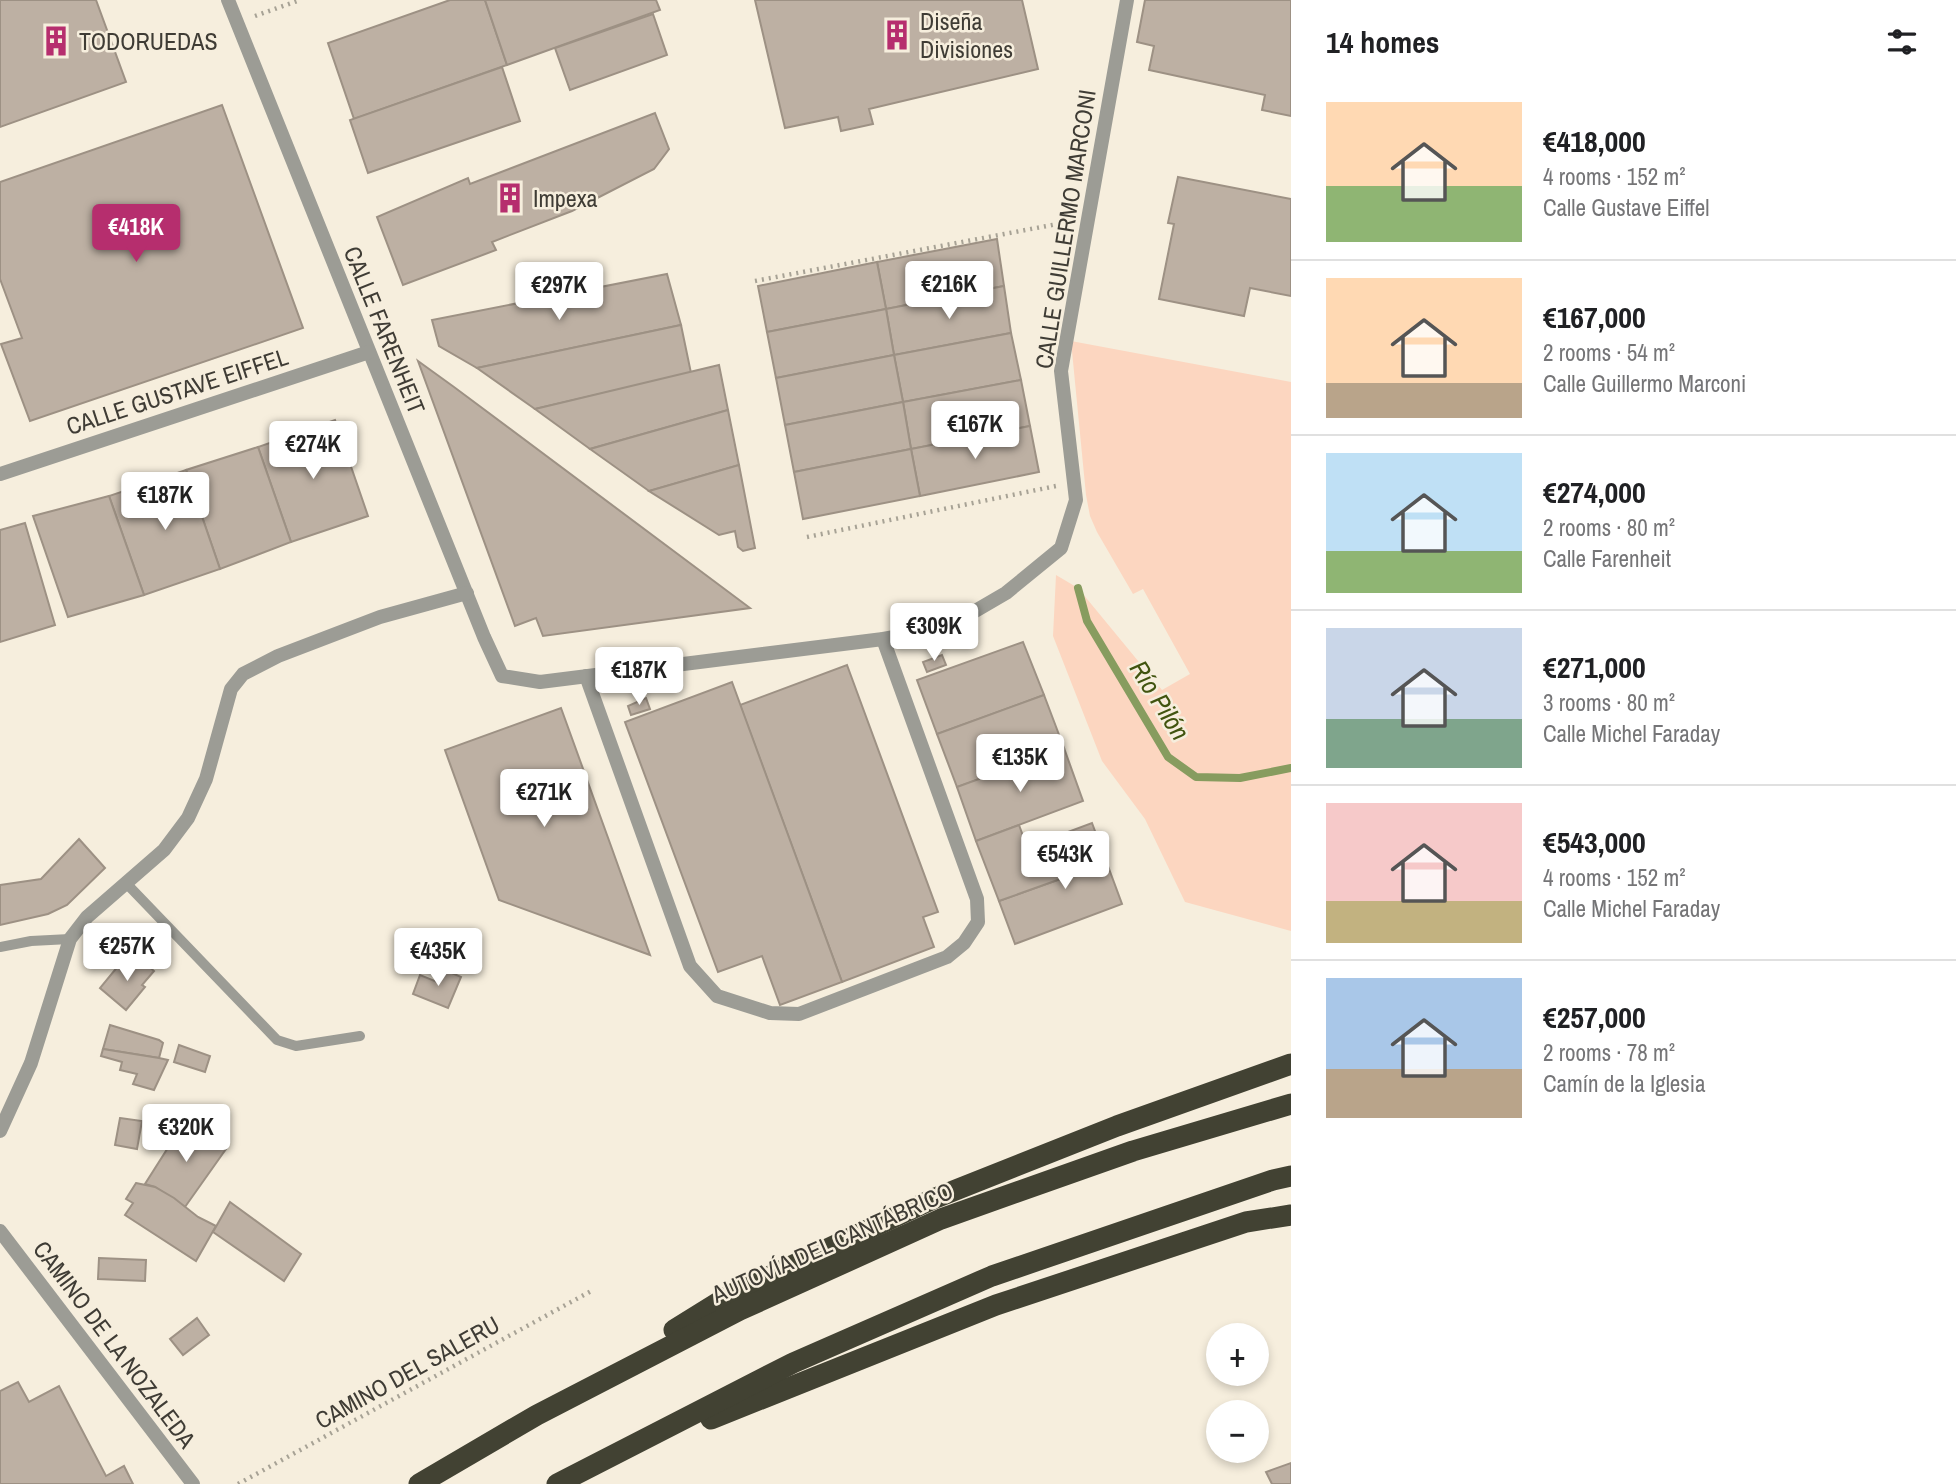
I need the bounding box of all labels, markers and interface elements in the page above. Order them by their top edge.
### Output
place label: Diseña Divisiones [920,5,1013,65]
building icon: Diseña Divisiones [880,18,914,52]
text: 14 homes [1326,22,1440,62]
icon: filters [1883,23,1921,61]
building icon: TODORUEDAS [39,24,73,58]
place label: TODORUEDAS [79,25,218,57]
street label: CALLE GUILLERMO MARCONI [1027,87,1103,371]
text: €418,000 [1543,121,1646,161]
icon: home [1382,130,1466,214]
text: 4 rooms · 152 m² [1543,161,1686,192]
building icon: Impexa [493,181,527,215]
place label: Impexa [533,182,598,214]
text: Calle Gustave Eiffel [1543,192,1709,223]
pin: €418K [87,204,185,264]
text: €418K [108,211,164,242]
street label: CALLE FARENHEIT [337,241,433,419]
pin: €297K [510,262,608,322]
pin: €216K [900,262,998,321]
text: €216K [921,268,977,299]
text: €297K [531,269,587,300]
text: €167,000 [1543,297,1646,337]
icon: home [1382,306,1466,390]
text: 2 rooms · 54 m² [1543,337,1675,368]
street label: CALLE GUSTAVE EIFFEL [62,340,292,442]
text: Calle Guillermo Marconi [1543,368,1746,399]
pin: €167K [926,402,1024,461]
text: €167K [947,408,1003,439]
pin: €274K [264,421,362,481]
text: €274K [285,428,341,459]
pin: €187K [116,472,214,532]
text: €274,000 [1543,472,1646,512]
text: €187K [137,479,193,510]
icon: home [1382,481,1466,565]
text: 2 rooms · 80 m² [1543,512,1675,543]
text: Calle Farenheit [1543,543,1671,574]
pin: €309K [885,604,983,663]
text: €309K [906,610,962,641]
text: €271,000 [1543,647,1646,687]
pin: €187K [590,648,688,707]
text: €187K [611,654,667,685]
water label: Río Pilón [1122,654,1198,746]
icon: home [1382,656,1466,740]
text: 3 rooms · 80 m² [1543,687,1675,718]
text: Calle Michel Faraday [1543,718,1720,749]
pin: €135K [971,734,1069,794]
text: €135K [992,741,1048,772]
pin: €271K [495,770,593,829]
text: €271K [516,776,572,807]
text: €543,000 [1543,822,1646,862]
icon: home [1382,831,1466,915]
pin: €543K [1016,832,1114,891]
text: €543K [1037,838,1093,869]
text: 4 rooms · 152 m² [1543,862,1686,893]
text: Calle Michel Faraday [1543,893,1720,924]
pin: €257K [78,923,176,983]
pin: €435K [389,928,487,988]
text: €257K [99,930,155,961]
text: €435K [410,935,466,966]
text: €257,000 [1543,997,1646,1037]
icon: home [1382,1006,1466,1090]
text: 2 rooms · 78 m² [1543,1037,1675,1068]
text: Camín de la Iglesia [1543,1068,1706,1099]
pin: €320K [137,1104,235,1164]
text: €320K [158,1111,214,1142]
street label: AUTOVÍA DEL CANTÁBRICO [705,1174,958,1310]
street label: CAMINO DE LA NOZALEDA [27,1234,204,1455]
street label: CAMINO DEL SALERU [309,1308,505,1436]
map controls [1206,1323,1269,1463]
button: + [1206,1323,1269,1386]
button: − [1206,1400,1269,1463]

